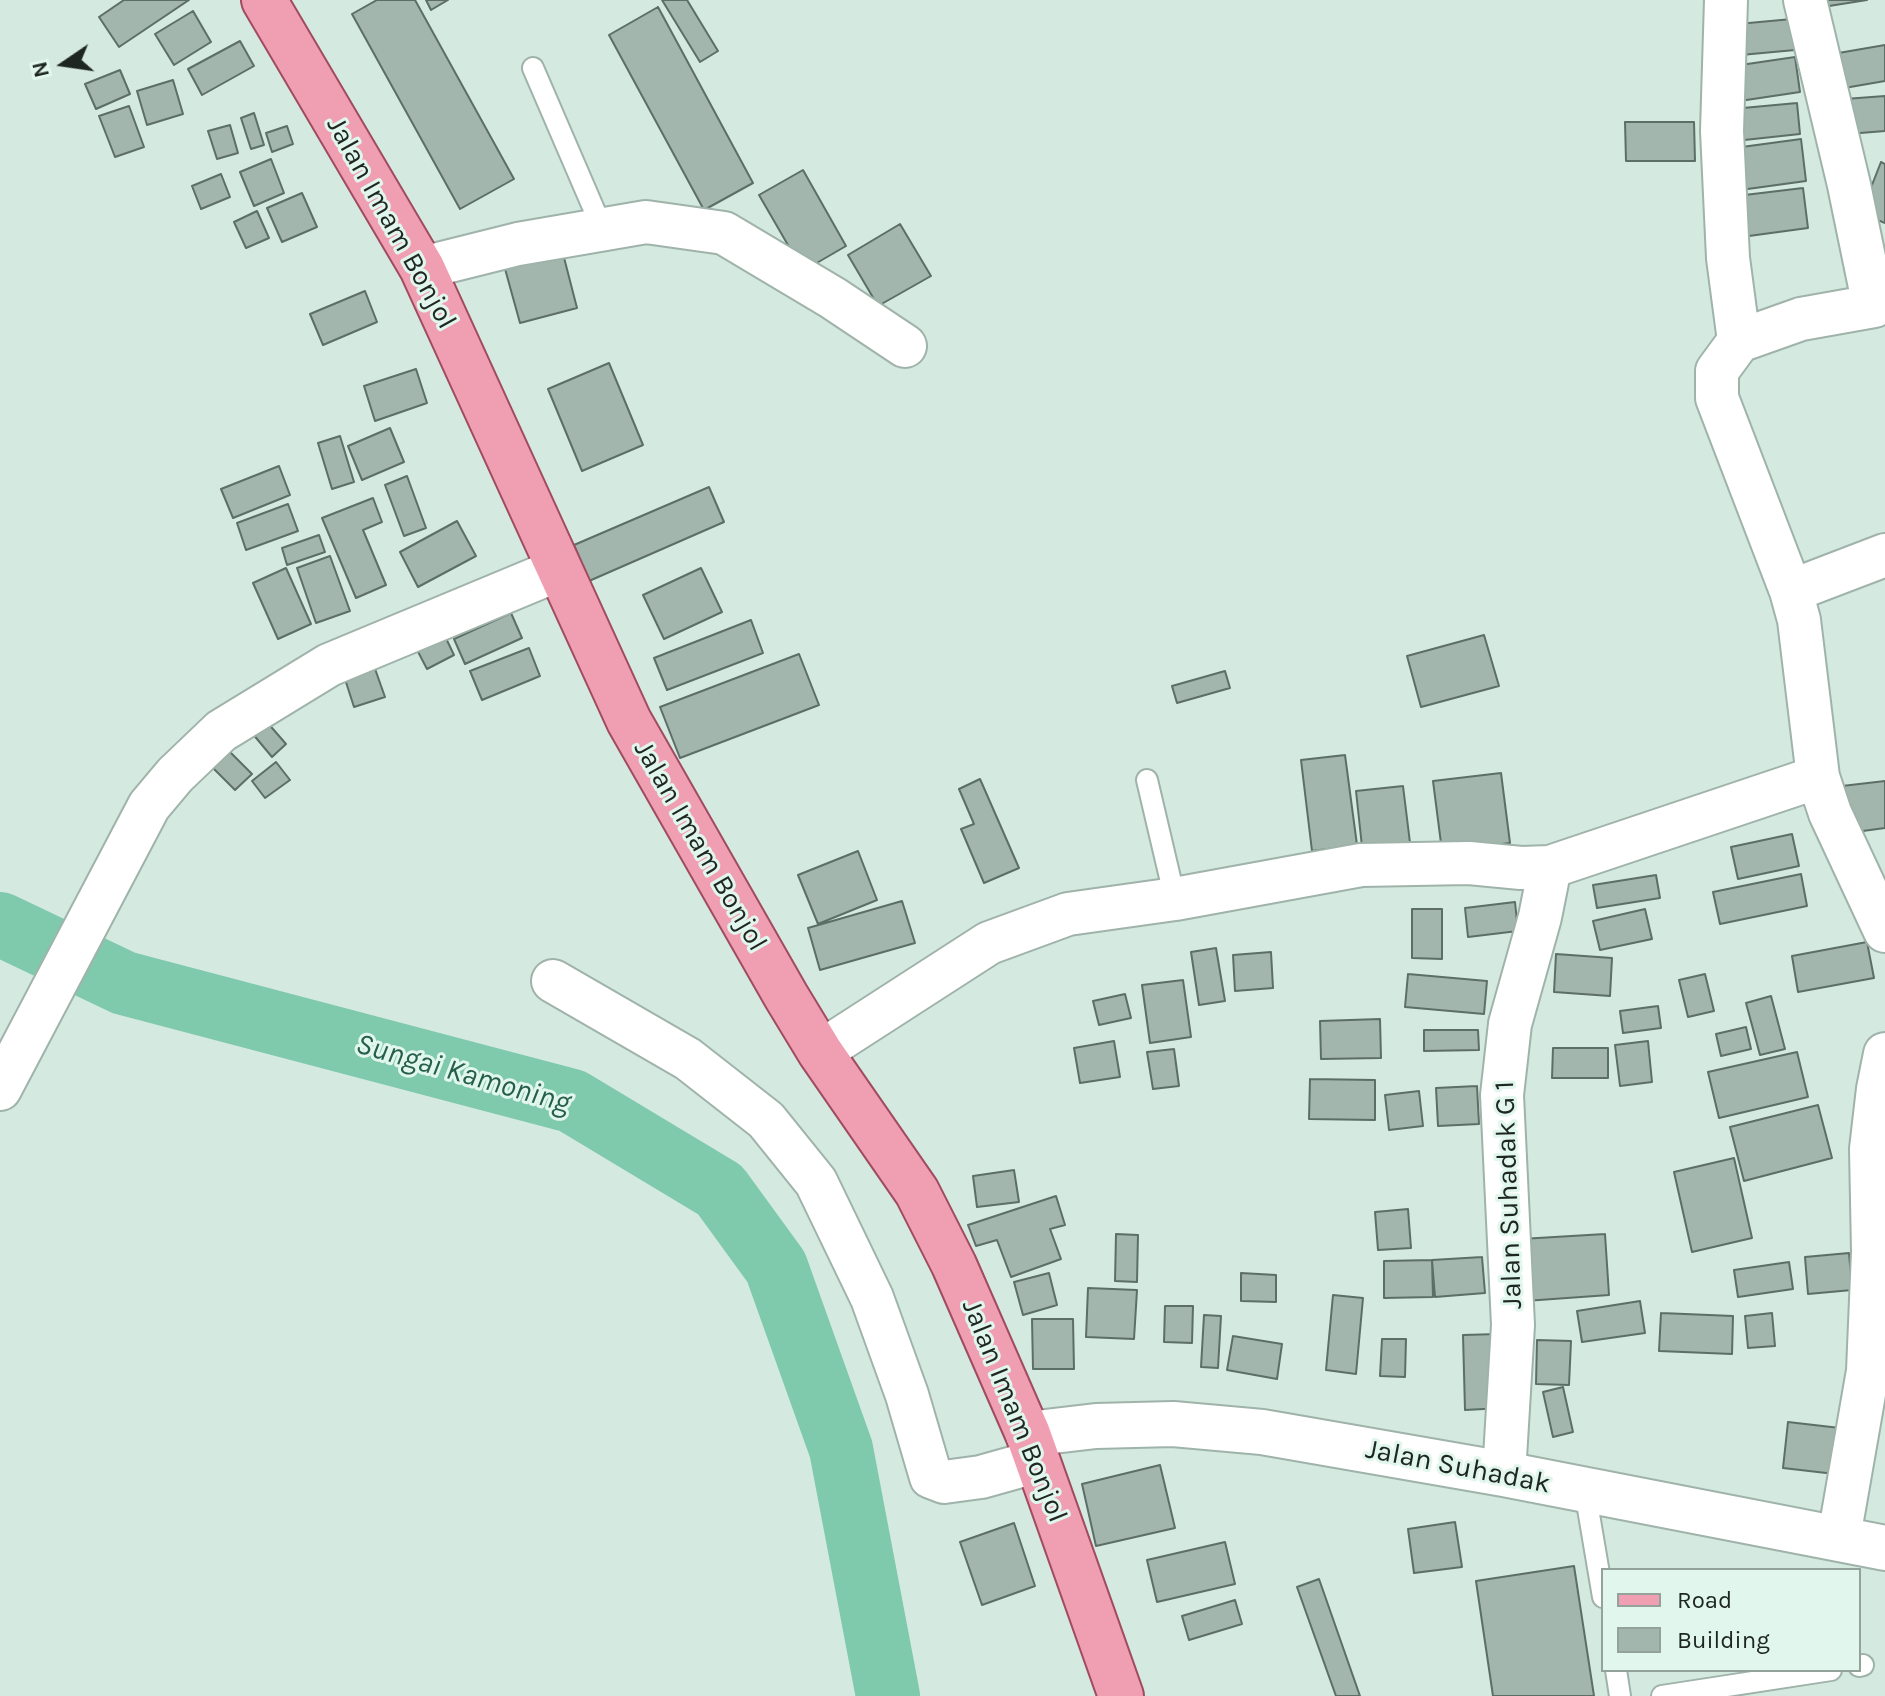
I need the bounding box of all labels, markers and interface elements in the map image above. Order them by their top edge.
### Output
north arrow [24,24,104,104]
text: N [26,59,55,80]
street label: Jalan Imam Bonjol [319,111,463,335]
street label: Jalan Imam Bonjol [626,735,774,957]
water label: Sungai Kamoning [352,1026,574,1122]
street label: Jalan Suhadak G 1 [1488,1080,1530,1310]
street label: Jalan Imam Bonjol [954,1295,1074,1527]
street label: Jalan Suhadak [1363,1433,1553,1501]
legend [1601,1568,1861,1672]
text: Road [1677,1586,1732,1614]
text: Building [1677,1626,1770,1654]

